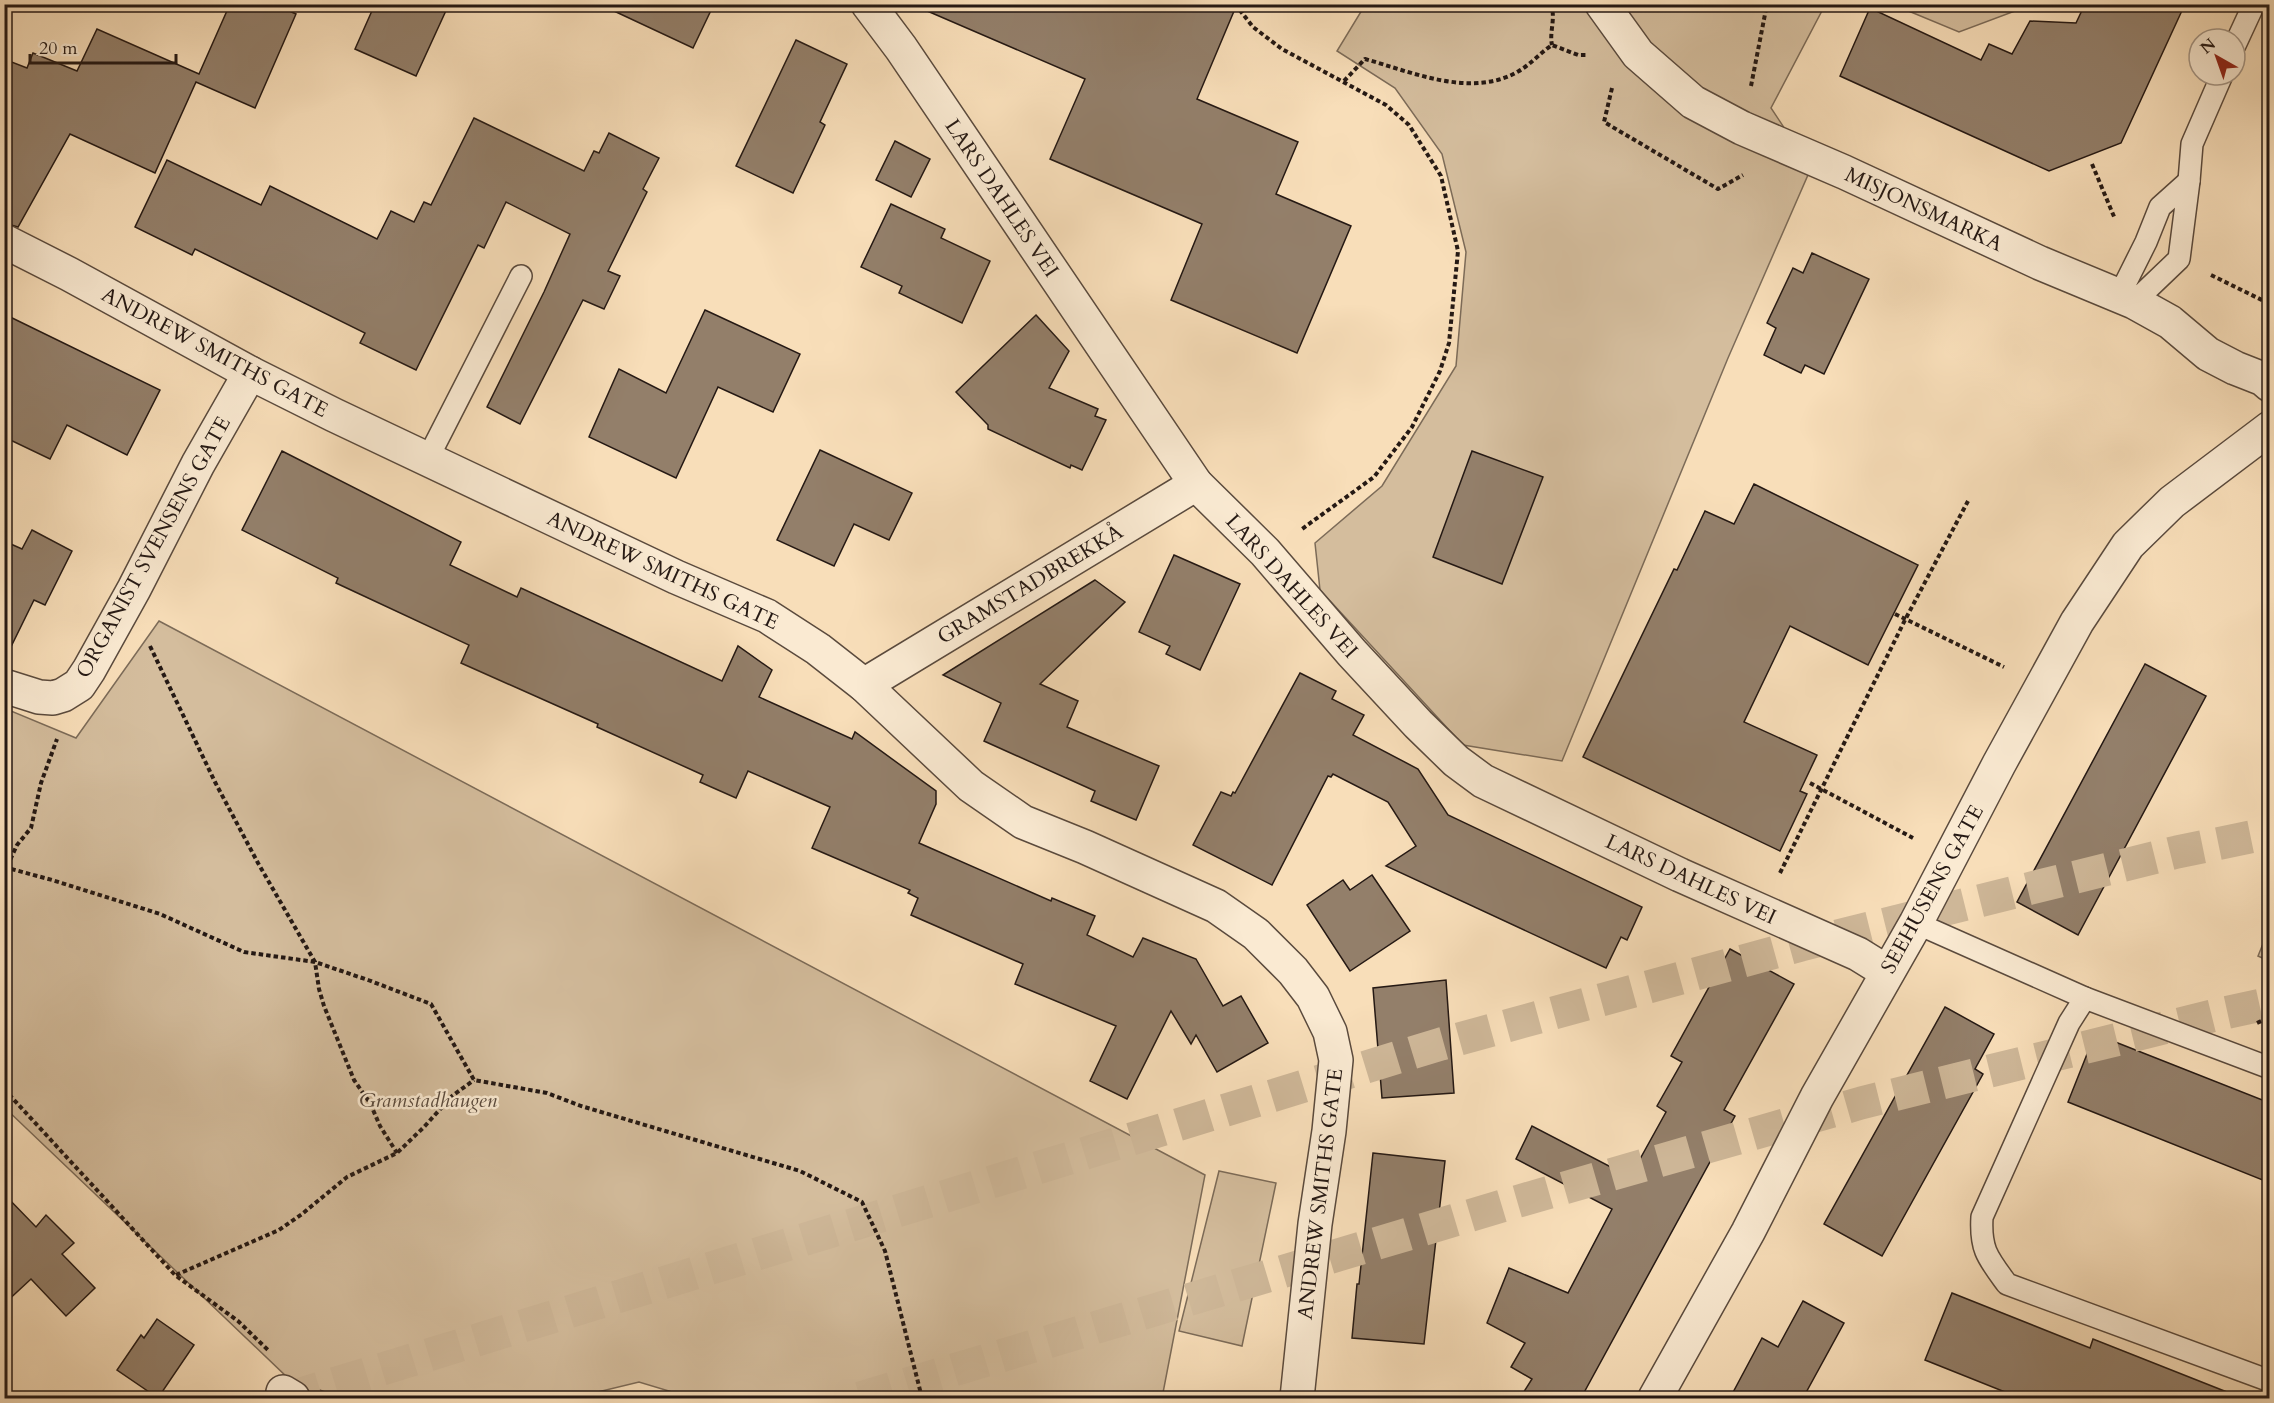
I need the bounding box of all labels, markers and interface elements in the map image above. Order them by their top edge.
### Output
scale bar [30,27,176,65]
north arrow [2187,27,2247,87]
text: N [2196,33,2220,59]
text: 20 m [39,36,78,61]
street label: LARS DAHLES VEI [938,113,1065,283]
street label: MISJONSMARKA [1840,160,2007,259]
street label: ANDREW SMITHS GATE [96,280,333,425]
street label: ORGANIST SVENSENS GATE [69,411,238,683]
street label: ANDREW SMITHS GATE [542,504,783,637]
street label: LARS DAHLES VEI [1219,508,1364,665]
street label: GRAMSTADBREKKÅ [932,517,1129,651]
street label: SEEHUSENS GATE [1874,800,1991,979]
street label: LARS DAHLES VEI [1601,827,1781,932]
street label: ANDREW SMITHS GATE [1291,1067,1350,1321]
park label: Gramstadhaugen [359,1086,498,1115]

